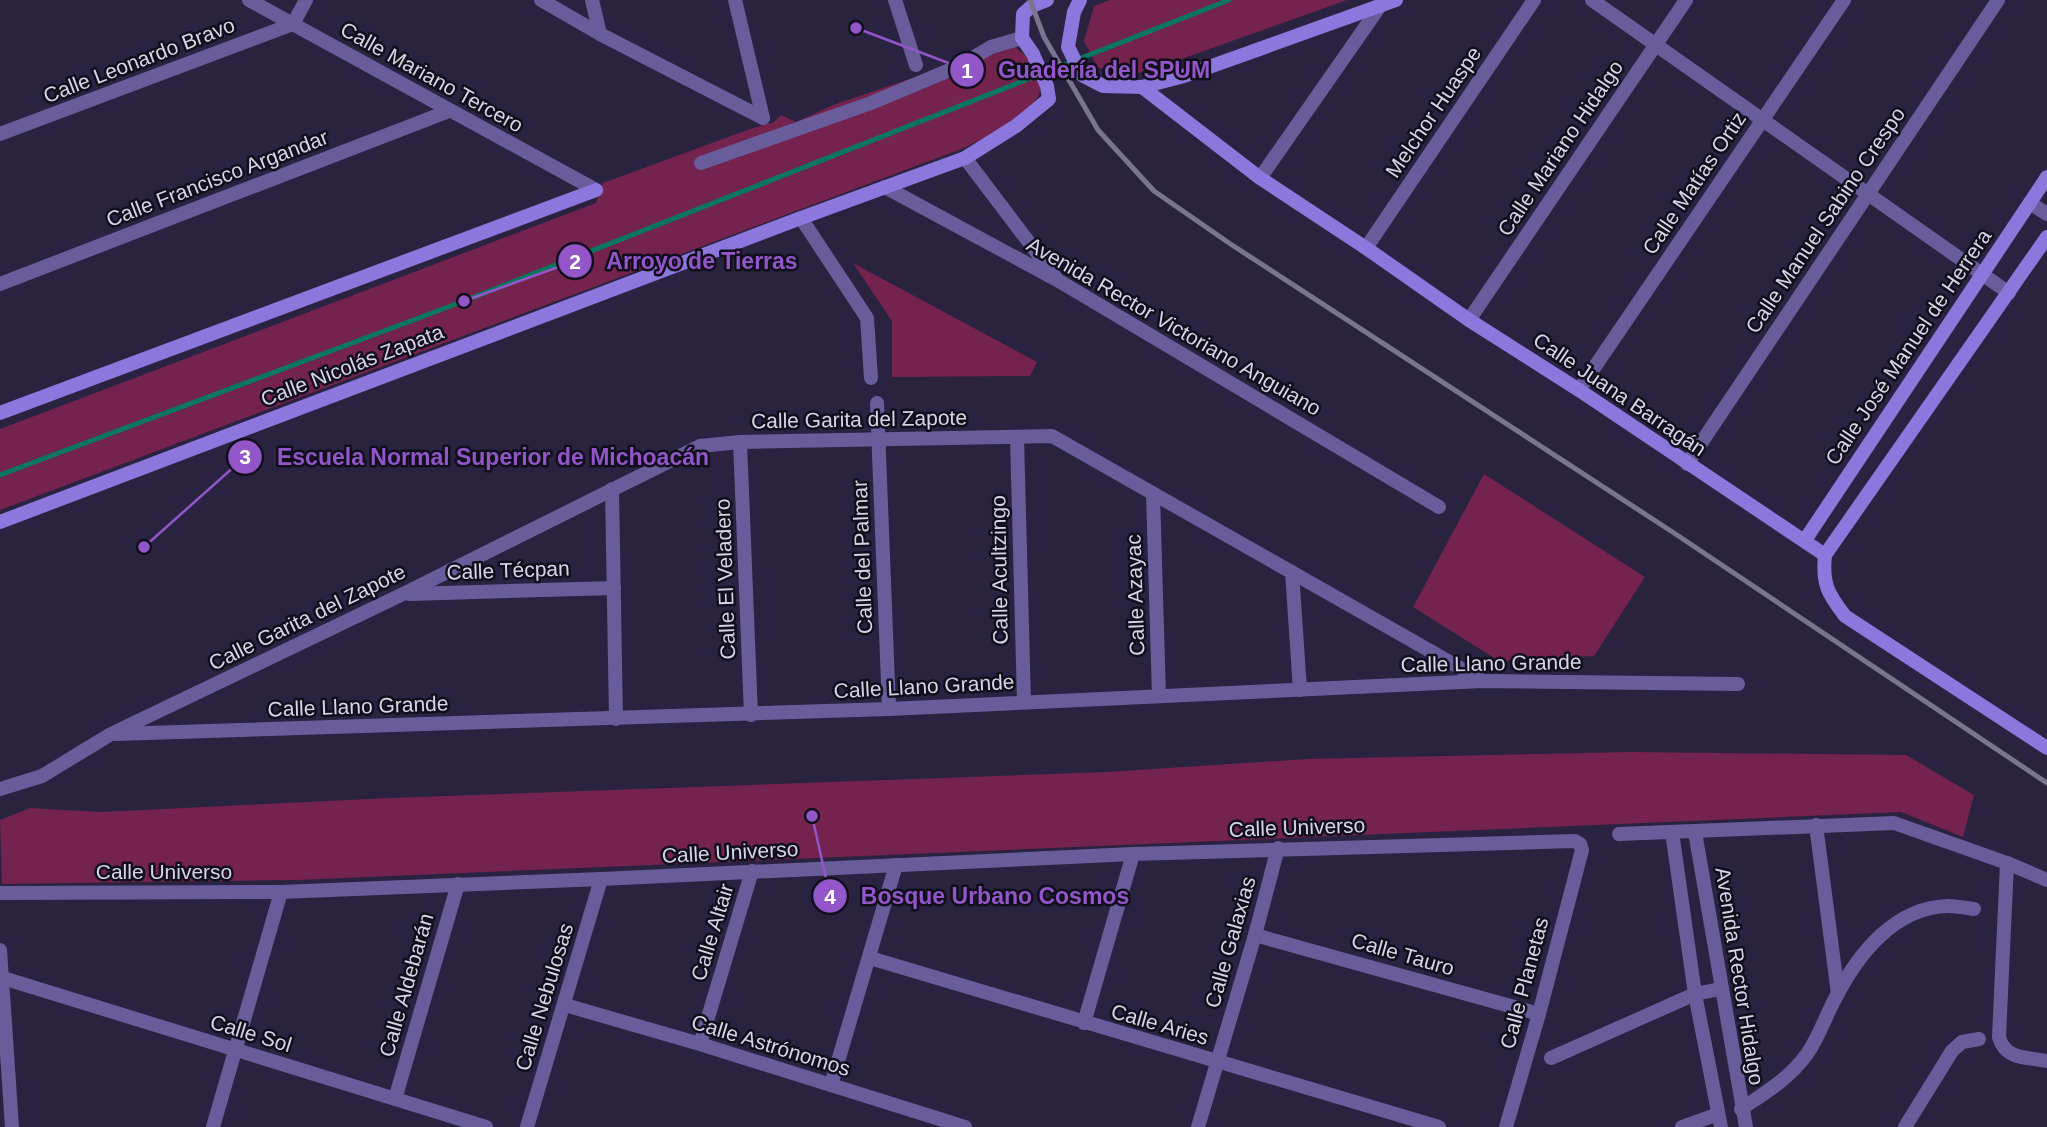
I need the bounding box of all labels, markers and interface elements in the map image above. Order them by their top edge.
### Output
street label: Calle Leonardo Bravo [40,13,238,107]
street label: Calle Mariano Tercero [337,17,527,137]
street label: Melchor Huaspe [1381,42,1485,182]
callout: Guadería del SPUM [949,48,1224,92]
street label: Calle Mariano Hidalgo [1493,56,1627,240]
text: Guadería del SPUM [998,57,1210,83]
text: 1 [961,59,973,82]
street label: Calle Manuel Sabino Crespo [1741,103,1909,337]
street label: Calle Matías Ortiz [1638,107,1750,259]
street label: Calle Francisco Argandar [103,125,331,231]
street label: Calle José Manuel de Herrera [1820,225,1996,469]
street label: Avenida Rector Victoriano Anguiano [1023,232,1325,420]
callout: Arroyo de Tierras [557,239,812,283]
text: Arroyo de Tierras [606,248,798,274]
text: 2 [569,250,581,273]
street label: Calle Nicolás Zapata [257,319,447,410]
street label: Calle Juana Barragán [1529,328,1711,460]
street label: Calle Garita del Zapote [751,406,967,432]
callout: Escuela Normal Superior de Michoacán [228,435,723,479]
text: Escuela Normal Superior de Michoacán [277,444,709,470]
text: 3 [239,445,251,468]
street label: Calle del Palmar [848,480,876,634]
street label: Calle Acultzingo [986,495,1012,645]
street label: Calle El Veladero [711,498,739,660]
street label: Calle Azayac [1121,534,1149,656]
street label: Calle Técpan [446,556,570,584]
street label: Calle Garita del Zapote [205,559,409,675]
street label: Calle Llano Grande [1400,650,1582,676]
street label: Calle Llano Grande [833,670,1015,702]
street label: Calle Llano Grande [267,691,449,721]
street label: Calle Universo [1228,813,1366,841]
street label: Calle Universo [661,837,799,867]
street label: Calle Universo [96,860,232,883]
street label: Avenida Rector Hidalgo [1711,865,1769,1087]
callout: Bosque Urbano Cosmos [812,874,1144,918]
street label: Calle Galaxias [1200,874,1260,1010]
street label: Calle Altair [686,881,738,983]
text: Bosque Urbano Cosmos [861,883,1129,909]
text: 4 [824,885,836,908]
street label: Calle Aldebarán [375,911,437,1059]
street label: Calle Planetas [1495,915,1553,1051]
street label: Calle Nebulosas [511,921,577,1073]
street label: Calle Tauro [1349,928,1457,980]
street label: Calle Aries [1109,999,1211,1049]
street label: Calle Sol [207,1010,295,1056]
street label: Calle Astrónomos [689,1010,853,1080]

